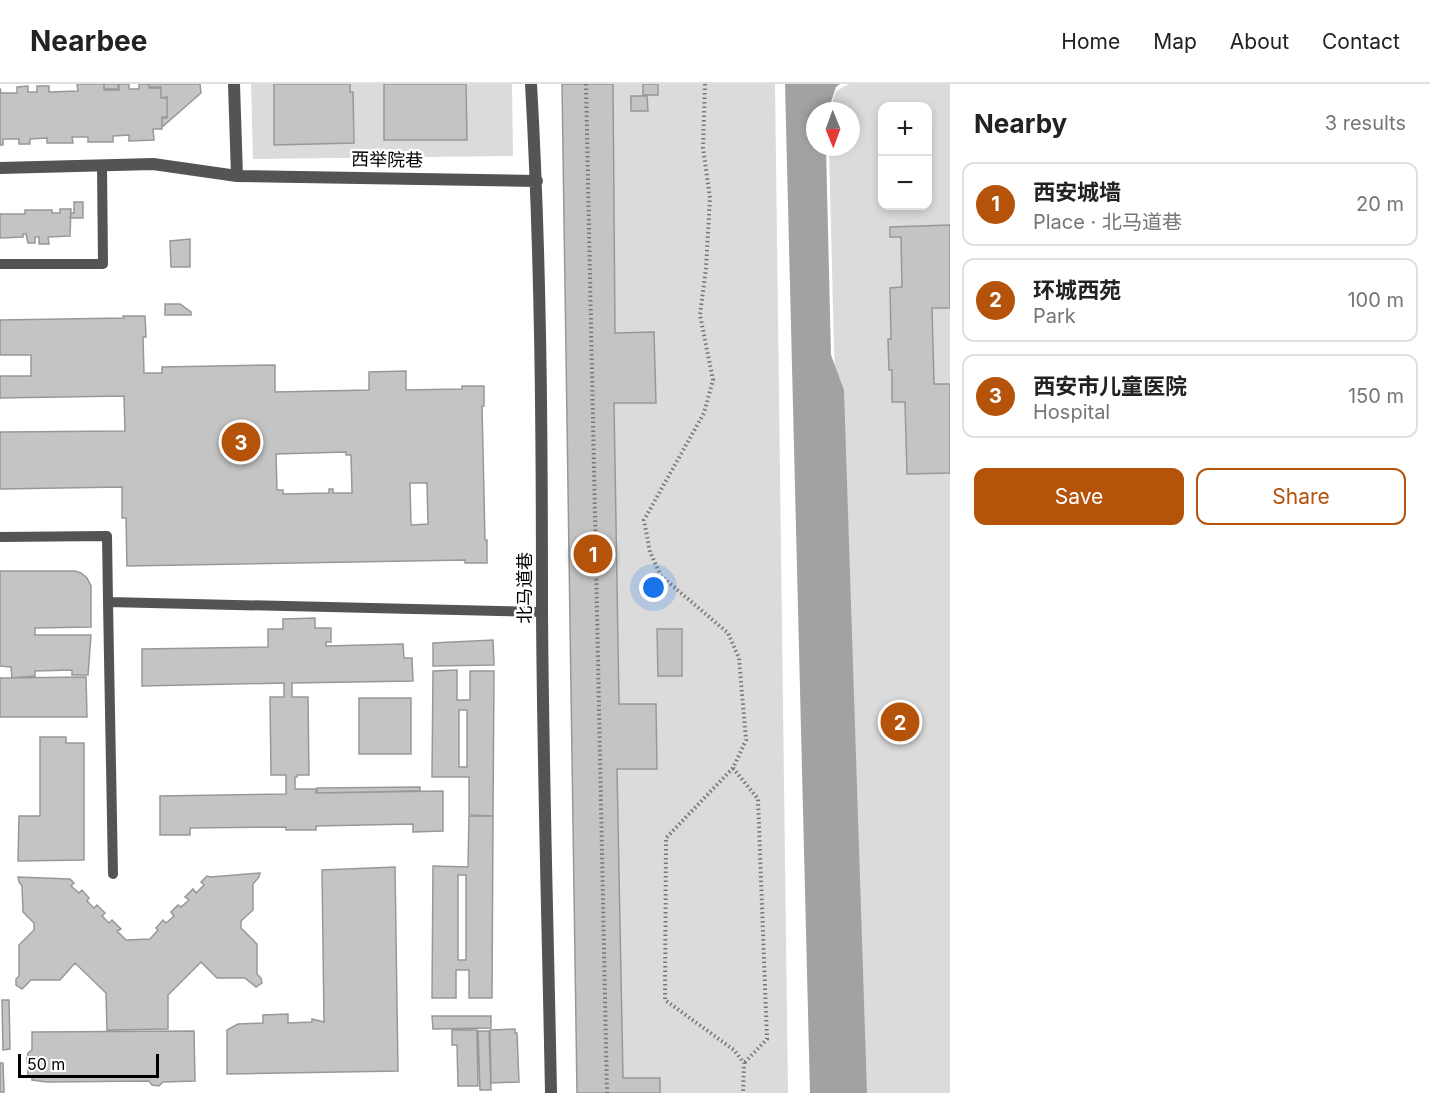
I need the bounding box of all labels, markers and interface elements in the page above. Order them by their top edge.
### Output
text: Nearbee [30,24,147,58]
text: Home [1061,29,1120,54]
text: Map [1153,29,1197,54]
text: About [1230,29,1289,54]
text: Contact [1322,29,1400,54]
north arrow [806,102,860,156]
map controls [878,102,932,210]
button: + [878,102,932,156]
text: Nearby [974,108,1067,139]
text: 3 results [1325,111,1406,135]
street label: 西举院巷 [351,148,423,171]
button: − [878,156,932,210]
text: 西安城墙 [1033,179,1121,205]
text: 1 [991,192,1000,216]
text: 20 m [1356,192,1404,216]
text: Place · 北马道巷 [1033,210,1182,234]
text: 环城西苑 [1033,277,1121,303]
text: 2 [989,288,1002,312]
text: 100 m [1347,288,1404,312]
text: Park [1033,304,1076,328]
text: 西安市儿童医院 [1033,373,1187,399]
text: 3 [989,384,1002,408]
text: 150 m [1348,384,1404,408]
text: Hospital [1033,400,1110,424]
pin: 3 [222,420,260,464]
button: Save [974,468,1184,525]
button: Share [1196,468,1406,525]
pin: 1 [574,532,612,576]
street label: 北马道巷 [514,552,535,624]
your location [639,573,668,602]
pin: 2 [880,700,920,744]
scale bar [18,1051,159,1078]
text: 50 m [27,1054,65,1074]

